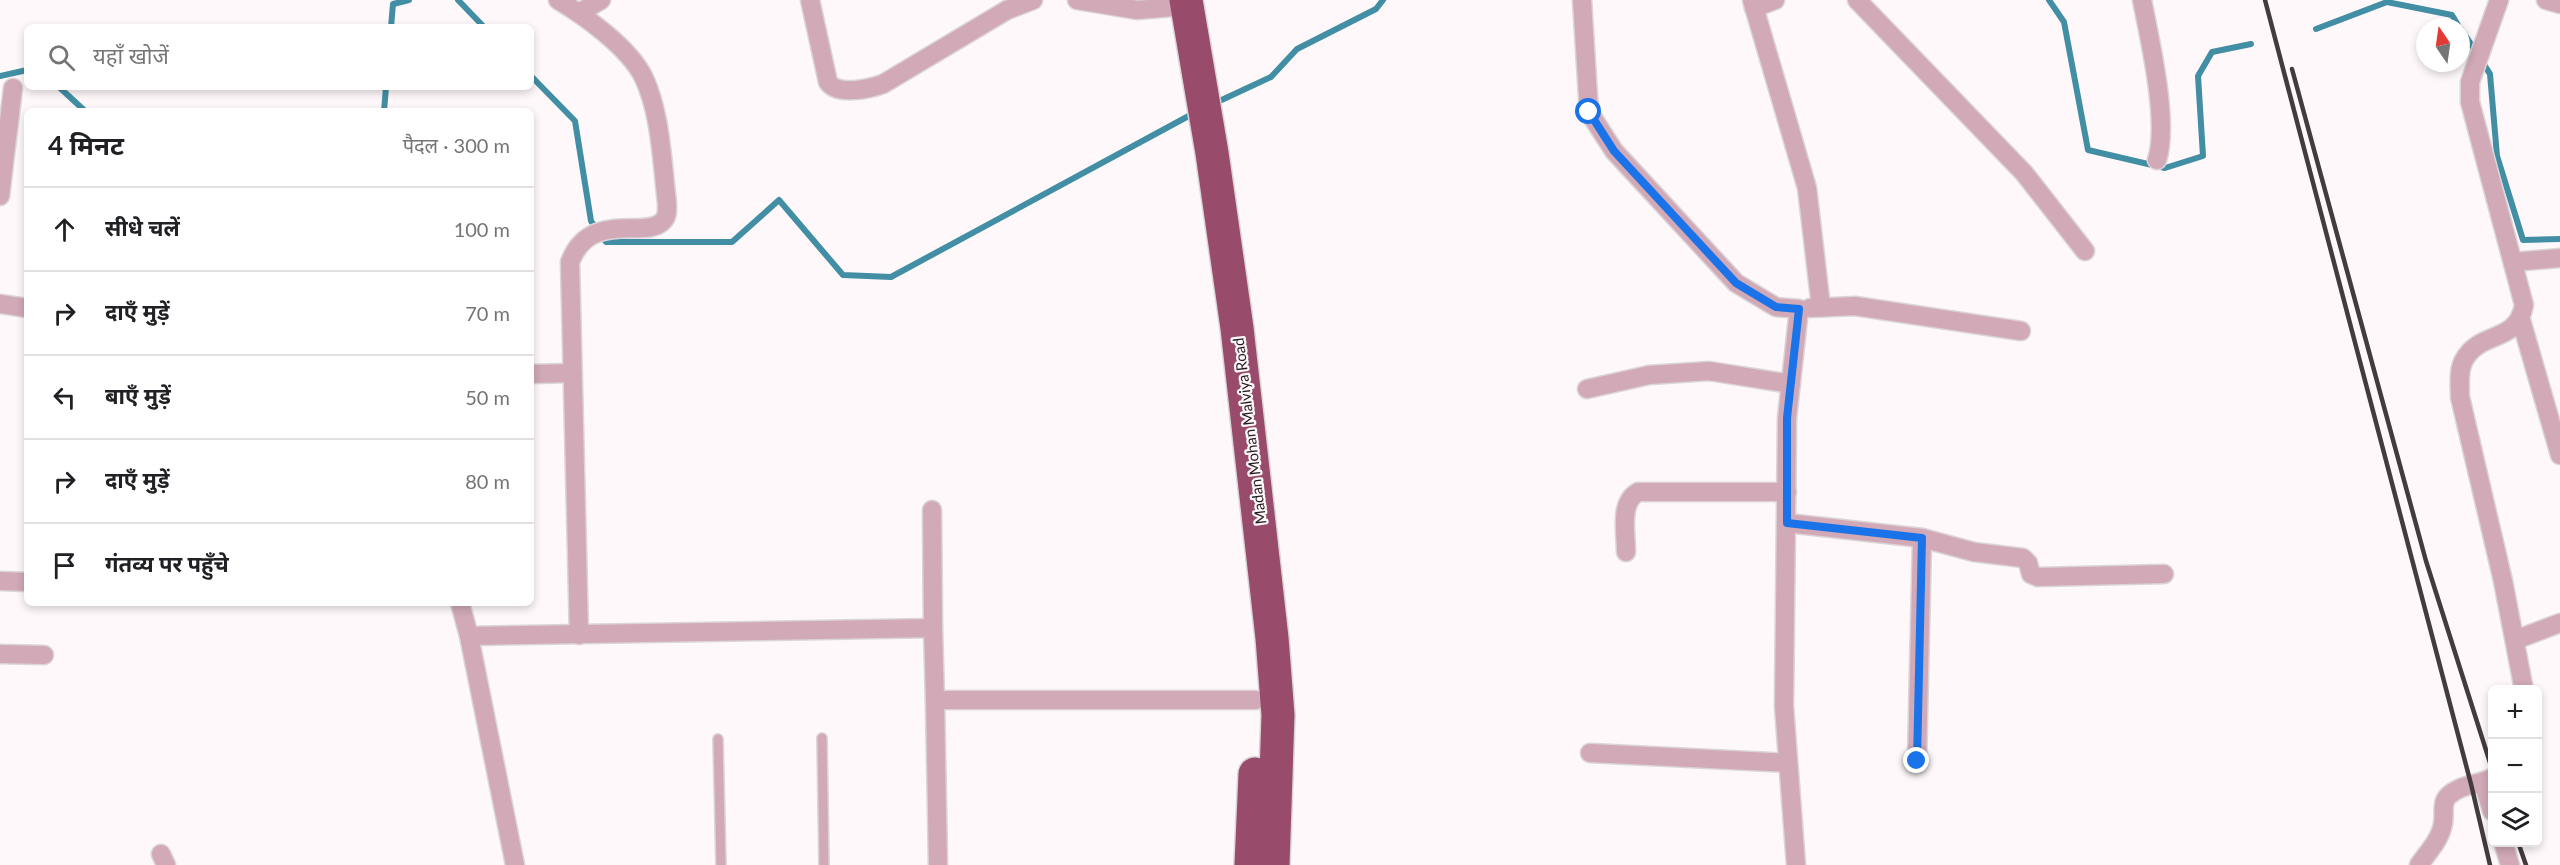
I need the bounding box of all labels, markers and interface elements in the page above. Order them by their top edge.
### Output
north arrow [2416,18,2470,72]
search box [24,24,534,90]
icon: search [45,41,78,74]
text: यहाँ खोजें [93,42,169,69]
route start [1575,98,1601,124]
text: 4 मिनट [48,129,124,161]
text: पैदल · 300 m [403,133,510,157]
icon: ahead [48,213,81,246]
text: सीधे चलें [105,214,180,241]
text: 100 m [454,217,510,241]
icon: right [48,297,81,330]
text: दाएँ मुड़ें [105,298,169,325]
text: 70 m [465,301,510,325]
street label: Madan Mohan Malviya Road [1229,337,1269,525]
icon: left [48,381,81,414]
text: बाएँ मुड़ें [105,382,171,409]
text: 50 m [465,385,510,409]
icon: right [48,465,81,498]
text: दाएँ मुड़ें [105,466,169,493]
text: 80 m [465,469,510,493]
icon: arrive [48,549,81,582]
text: गंतव्य पर पहुँचे [105,550,229,577]
map controls [2488,685,2542,847]
button: + [2488,685,2542,739]
button: − [2488,739,2542,793]
route end [1903,747,1929,773]
button: layers [2488,793,2542,847]

